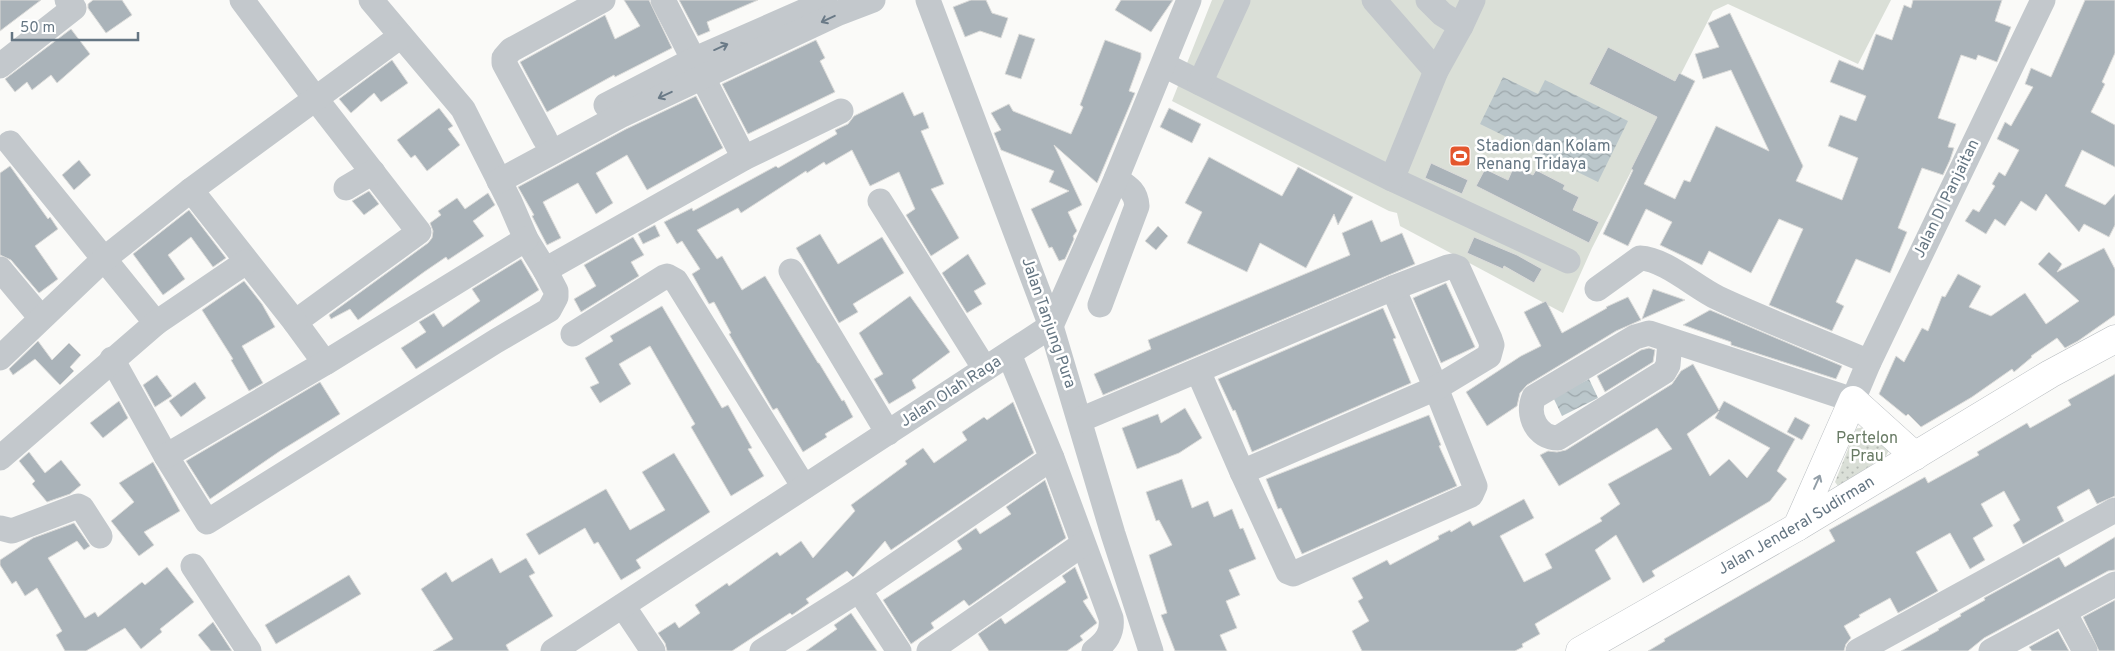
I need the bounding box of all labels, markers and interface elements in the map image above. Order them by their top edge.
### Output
scale bar [12,10,139,42]
one-way arrow [821,15,836,24]
text: 50 m [20,19,55,38]
one-way arrow [713,42,728,52]
one-way arrow [658,90,673,100]
street label: Jalan DI Panjaitan [1910,136,1984,262]
place label: Stadion dan Kolam Renang Tridaya [1476,137,1610,175]
sports icon: Stadion dan Kolam Renang Tridaya [1448,144,1472,168]
street label: Jalan Tanjung Pura [1016,255,1080,391]
street label: Jalan Olah Raga [897,352,1005,432]
park label: Pertelon Prau [1836,429,1898,467]
street label: Jalan Jenderal Sudirman [1715,472,1879,580]
one-way arrow [1812,475,1822,490]

